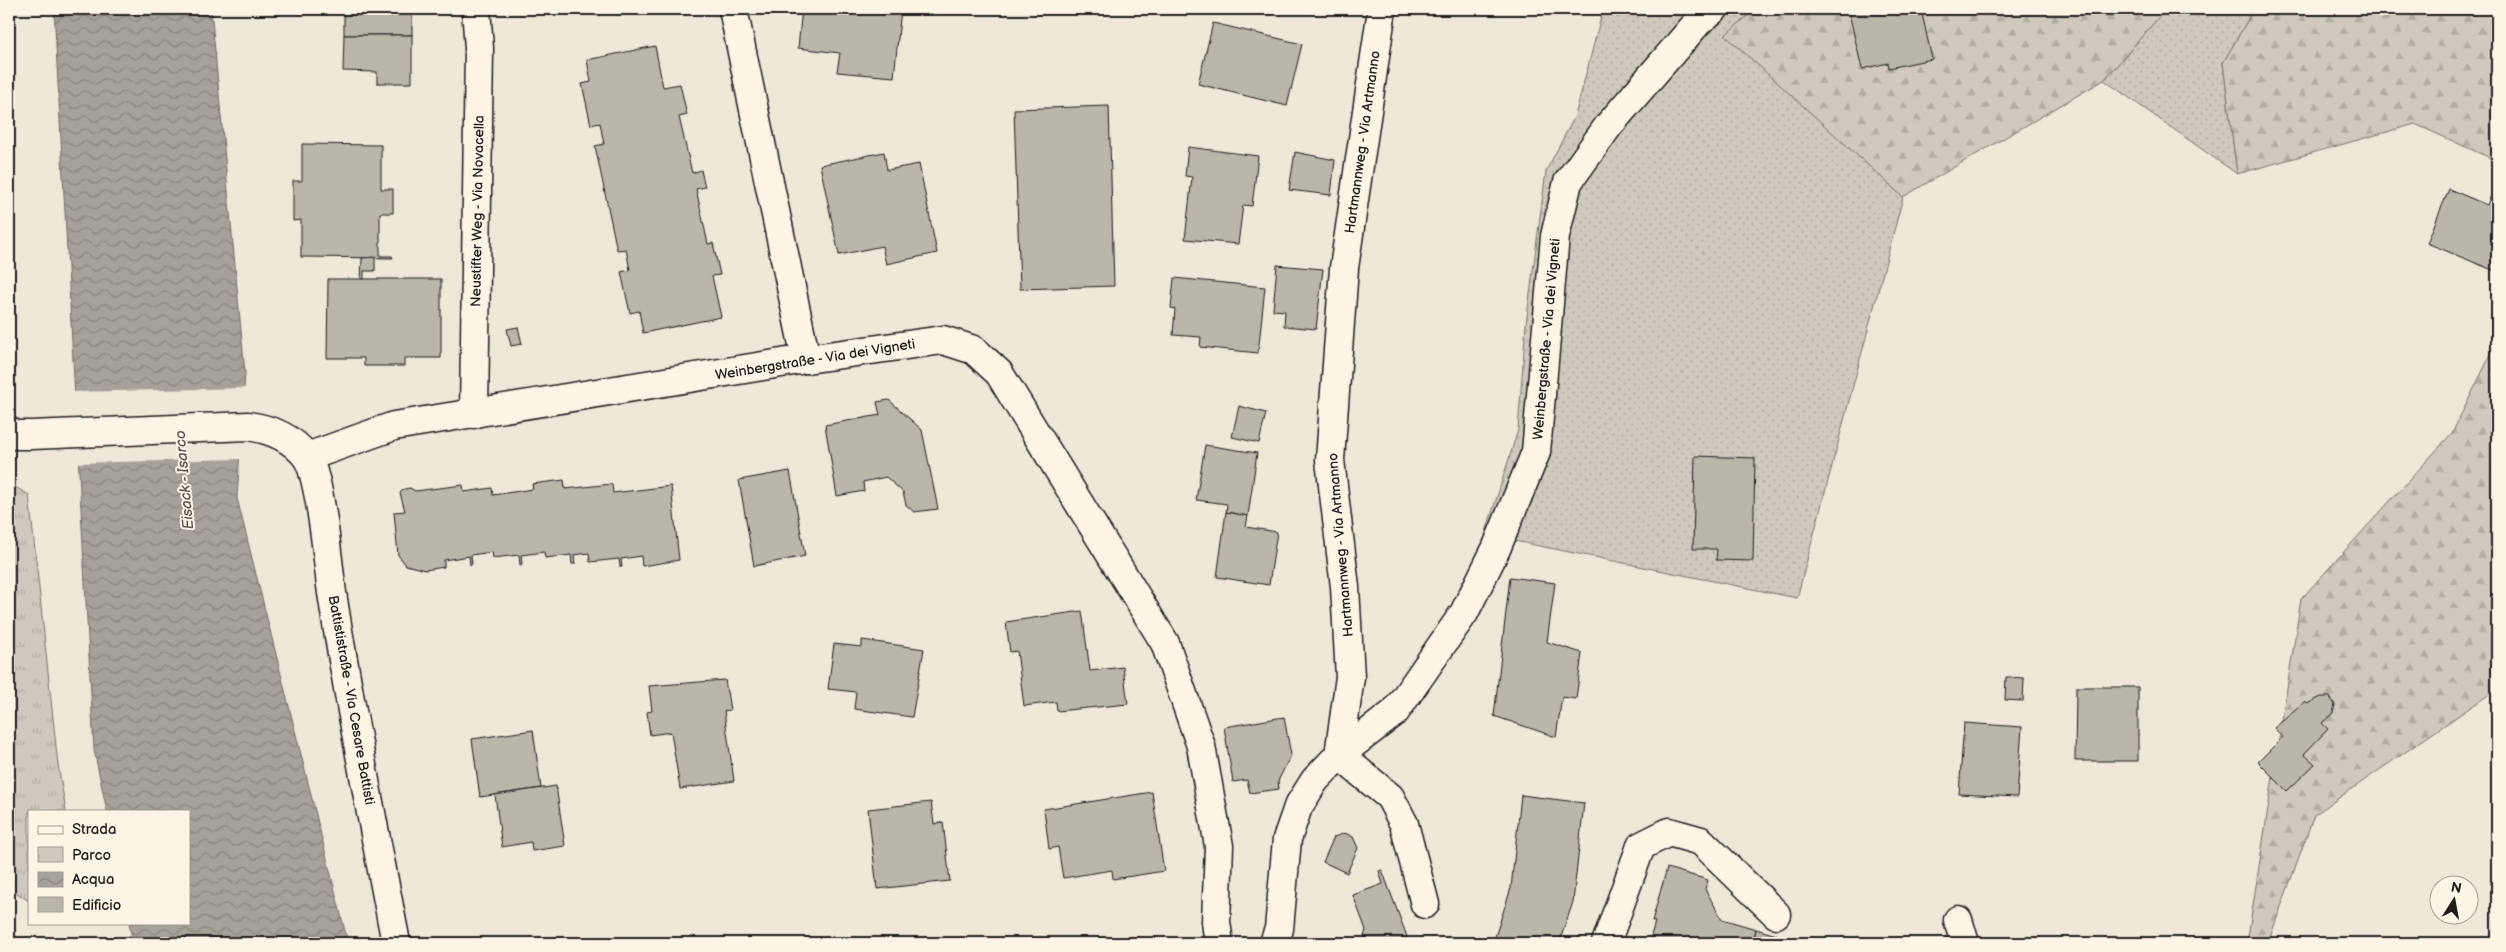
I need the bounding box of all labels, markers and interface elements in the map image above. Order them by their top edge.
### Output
street label: Hartmannweg - Via Artmanno [1341,49,1384,235]
street label: Neustifter Weg - Via Novacella [467,115,488,307]
street label: Weinbergstraße - Via dei Vigneti [1529,238,1564,440]
street label: Weinbergstraße - Via dei Vigneti [714,335,916,384]
water label: Eisack - Isarco [171,429,198,530]
street label: Hartmannweg - Via Artmanno [1324,452,1357,638]
street label: Battististraße - Via Cesare Battisti [325,594,378,806]
legend [28,810,190,924]
text: Strada [72,820,116,839]
text: Parco [72,846,111,865]
text: Acqua [72,870,114,889]
north arrow [2428,874,2478,924]
text: N [2450,878,2463,897]
text: Edificio [72,896,121,915]

